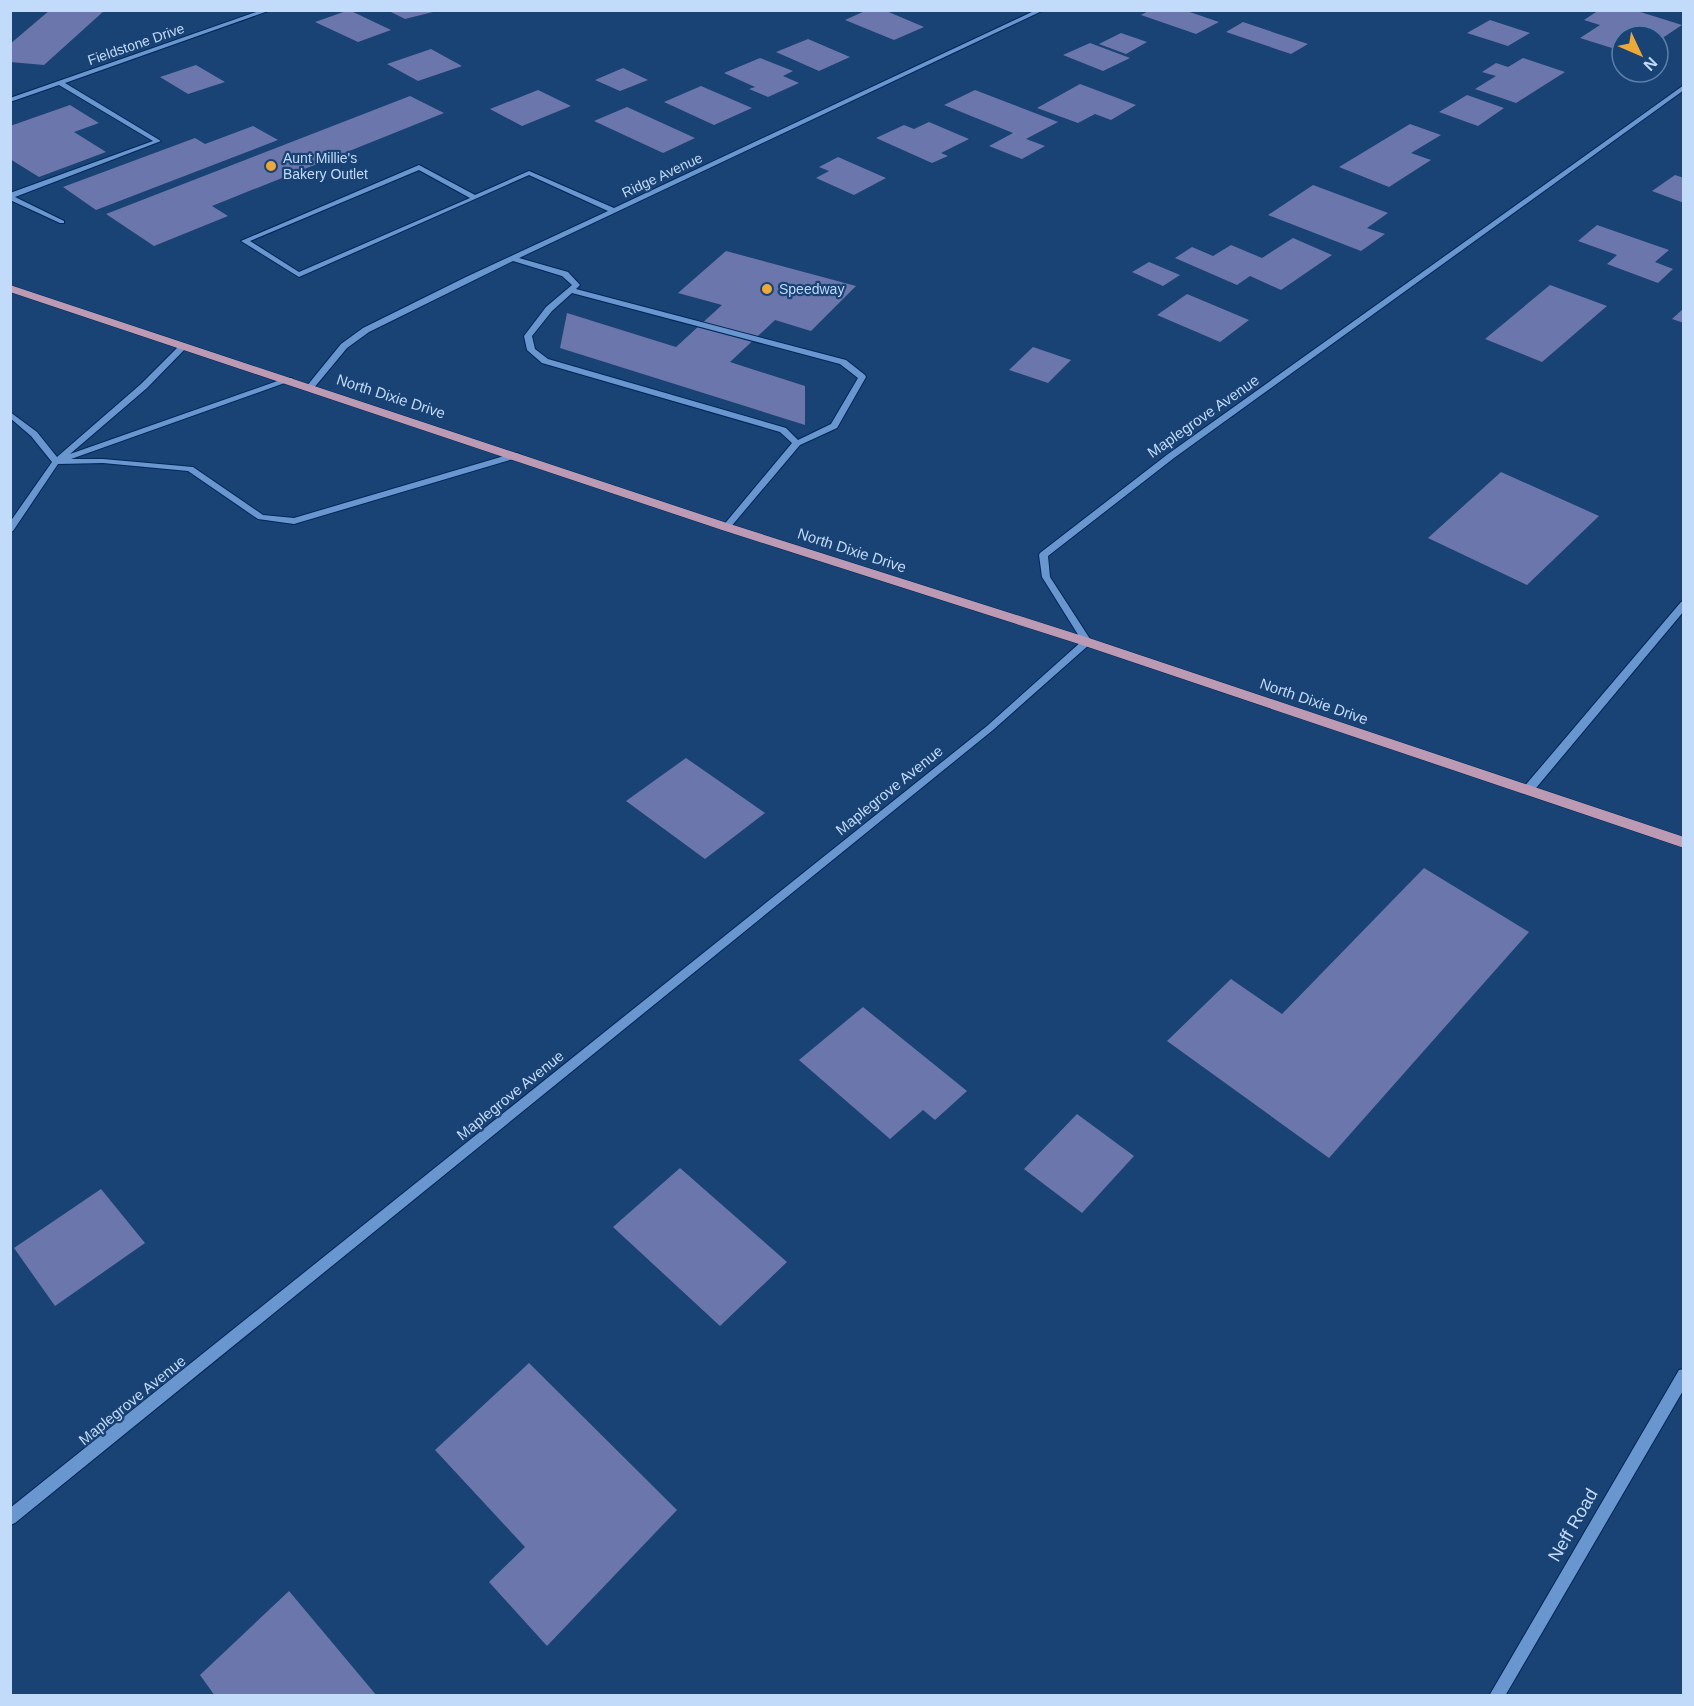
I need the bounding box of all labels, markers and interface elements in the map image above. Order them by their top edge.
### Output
street label: Fieldstone Drive [86,20,187,68]
north arrow [1610,24,1670,84]
text: N [1640,54,1661,74]
street label: Ridge Avenue [619,149,705,201]
place label: Aunt Millie's Bakery Outlet [283,150,368,182]
marker: Aunt Millie's Bakery Outlet [264,159,278,173]
place label: Speedway [779,281,844,297]
marker: Speedway [760,282,774,296]
street label: North Dixie Drive [334,370,448,422]
street label: Maplegrove Avenue [1144,371,1262,461]
street label: North Dixie Drive [795,524,909,576]
street label: North Dixie Drive [1258,675,1370,727]
street label: Maplegrove Avenue [832,742,946,838]
street label: Maplegrove Avenue [453,1047,567,1143]
street label: Maplegrove Avenue [75,1352,189,1448]
street label: Neff Road [1544,1485,1602,1565]

